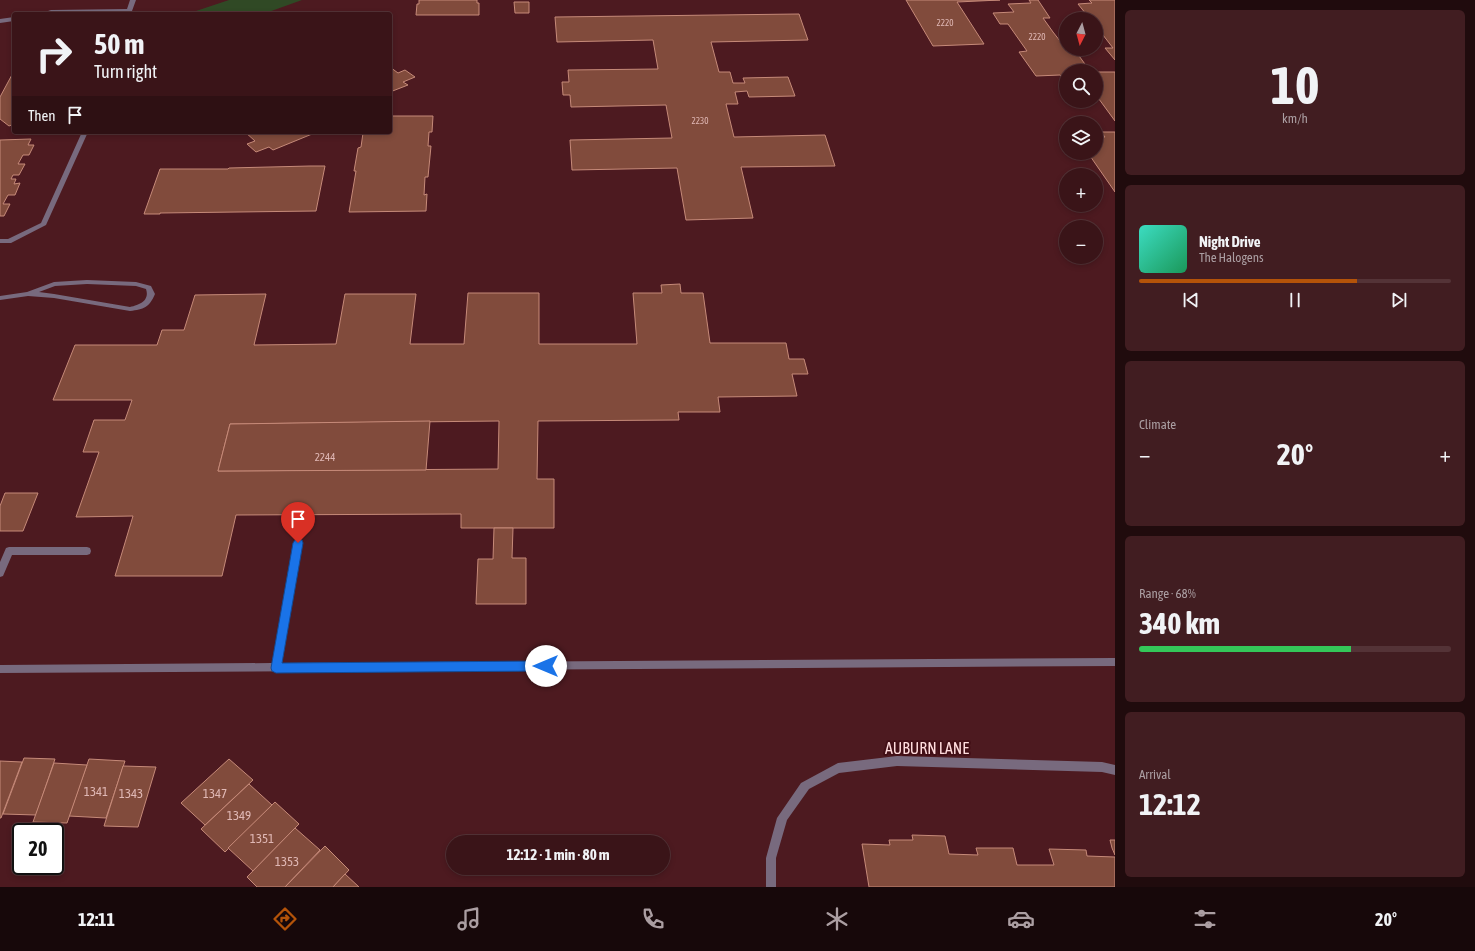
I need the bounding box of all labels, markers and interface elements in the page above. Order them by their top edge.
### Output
north arrow [1059,12,1103,56]
map controls [1059,12,1103,264]
house number: 2220 [937,18,953,28]
icon: right [28,28,80,80]
text: 50 m [94,28,144,60]
house number: 2220 [1029,32,1045,42]
text: 10 [1271,55,1319,115]
text: Turn right [94,61,157,82]
button: search [1059,64,1103,108]
icon: arrive [64,104,86,126]
text: Then [28,107,56,124]
text: km/h [1282,111,1308,126]
house number: 2230 [692,116,708,126]
button: layers [1059,116,1103,160]
button: + [1059,168,1103,212]
button: − [1059,220,1103,264]
text: Night Drive [1199,233,1261,250]
text: The Halogens [1199,250,1264,265]
icon: previous [1180,289,1202,311]
icon: pause [1284,289,1306,311]
icon: next [1388,289,1410,311]
text: Climate [1139,417,1176,432]
text: 20° [1277,437,1313,471]
text: − [1139,441,1150,467]
text: + [1440,441,1451,467]
house number: 2244 [315,451,335,463]
pin [281,502,315,543]
icon: arrive [287,508,309,530]
text: Range · 68% [1139,586,1196,601]
text: 340 km [1139,606,1220,640]
position arrow [525,645,567,687]
street label: AUBURN LANE [885,739,969,757]
text: Arrival [1139,767,1171,782]
house number: 1341 [84,784,108,799]
house number: 1343 [119,786,143,801]
house number: 1347 [203,786,227,801]
text: 12:12 [1139,787,1201,821]
house number: 1349 [227,808,251,823]
speed limit sign: 20 [12,823,64,875]
house number: 1351 [250,831,274,846]
text: 12:12 · 1 min · 80 m [506,846,610,863]
house number: 1353 [275,854,299,869]
icon: directions [271,905,299,933]
icon: music [455,905,483,933]
icon: phone [639,905,667,933]
icon: climate [823,905,851,933]
icon: car [1007,905,1035,933]
icon: filters [1191,905,1219,933]
text: 12:11 [78,909,115,930]
text: 20° [1375,909,1397,930]

